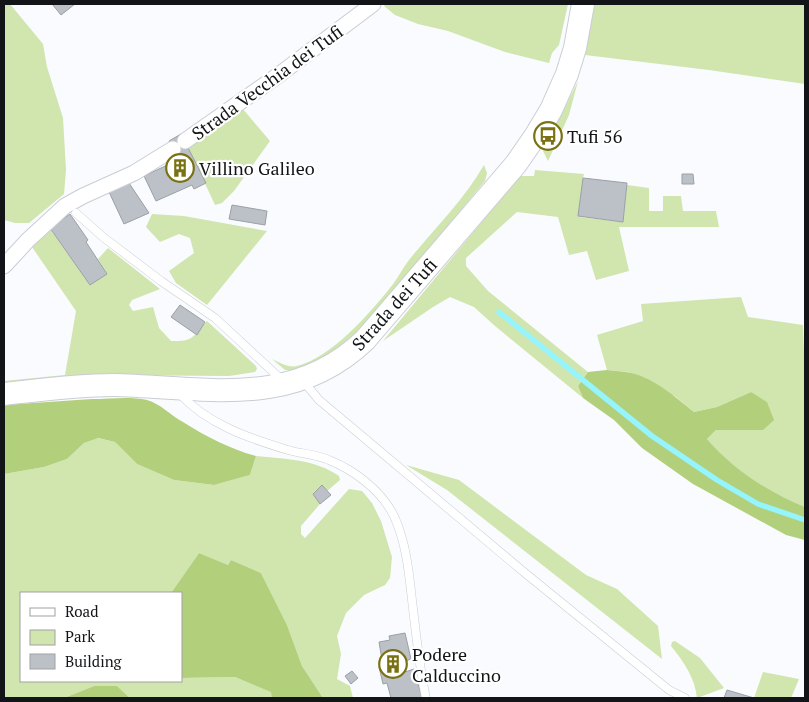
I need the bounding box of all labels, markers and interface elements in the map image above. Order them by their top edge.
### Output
street label: Strada Vecchia dei Tufi [187,19,348,145]
bus stop icon: Tufi 56 [533,121,563,151]
place label: Tufi 56 [567,124,623,148]
building icon: Villino Galileo [165,153,195,183]
place label: Villino Galileo [199,156,315,180]
street label: Strada dei Tufi [346,253,442,355]
legend [20,592,182,682]
text: Road [65,601,98,621]
text: Park [65,626,95,646]
place label: Podere Calduccino [412,642,501,687]
building icon: Podere Calduccino [378,649,408,679]
text: Building [65,651,123,671]

